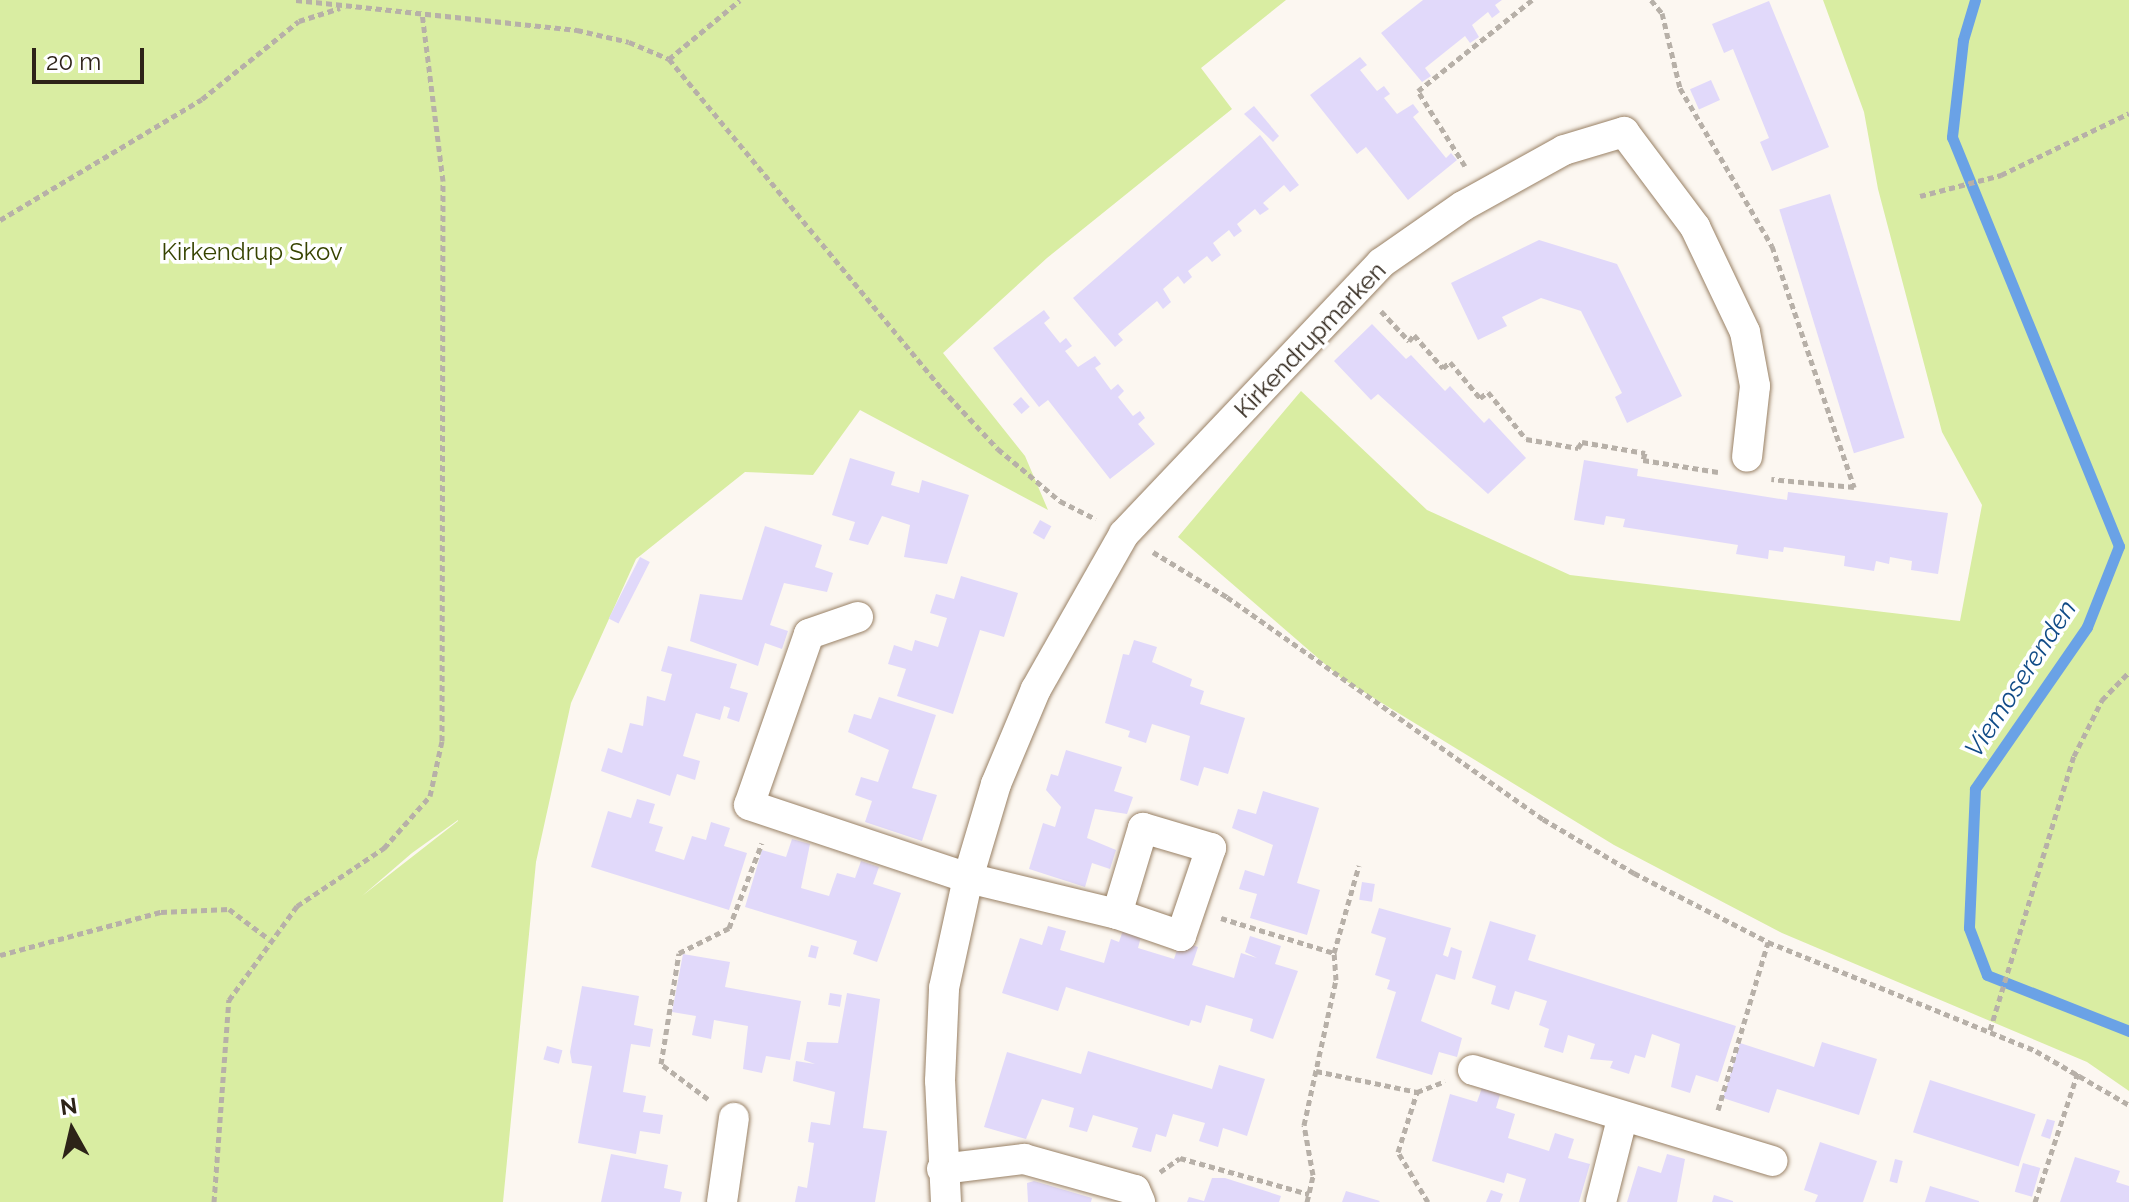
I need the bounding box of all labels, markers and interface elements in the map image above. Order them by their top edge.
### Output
scale bar [36,32,148,82]
text: 20 m [46,47,101,76]
park label: Kirkendrup Skov [161,238,343,266]
street label: Kirkendrupmarken [1228,256,1392,424]
water label: Viemoserenden [1959,595,2083,763]
north arrow [32,1090,112,1170]
text: N [59,1092,79,1120]

